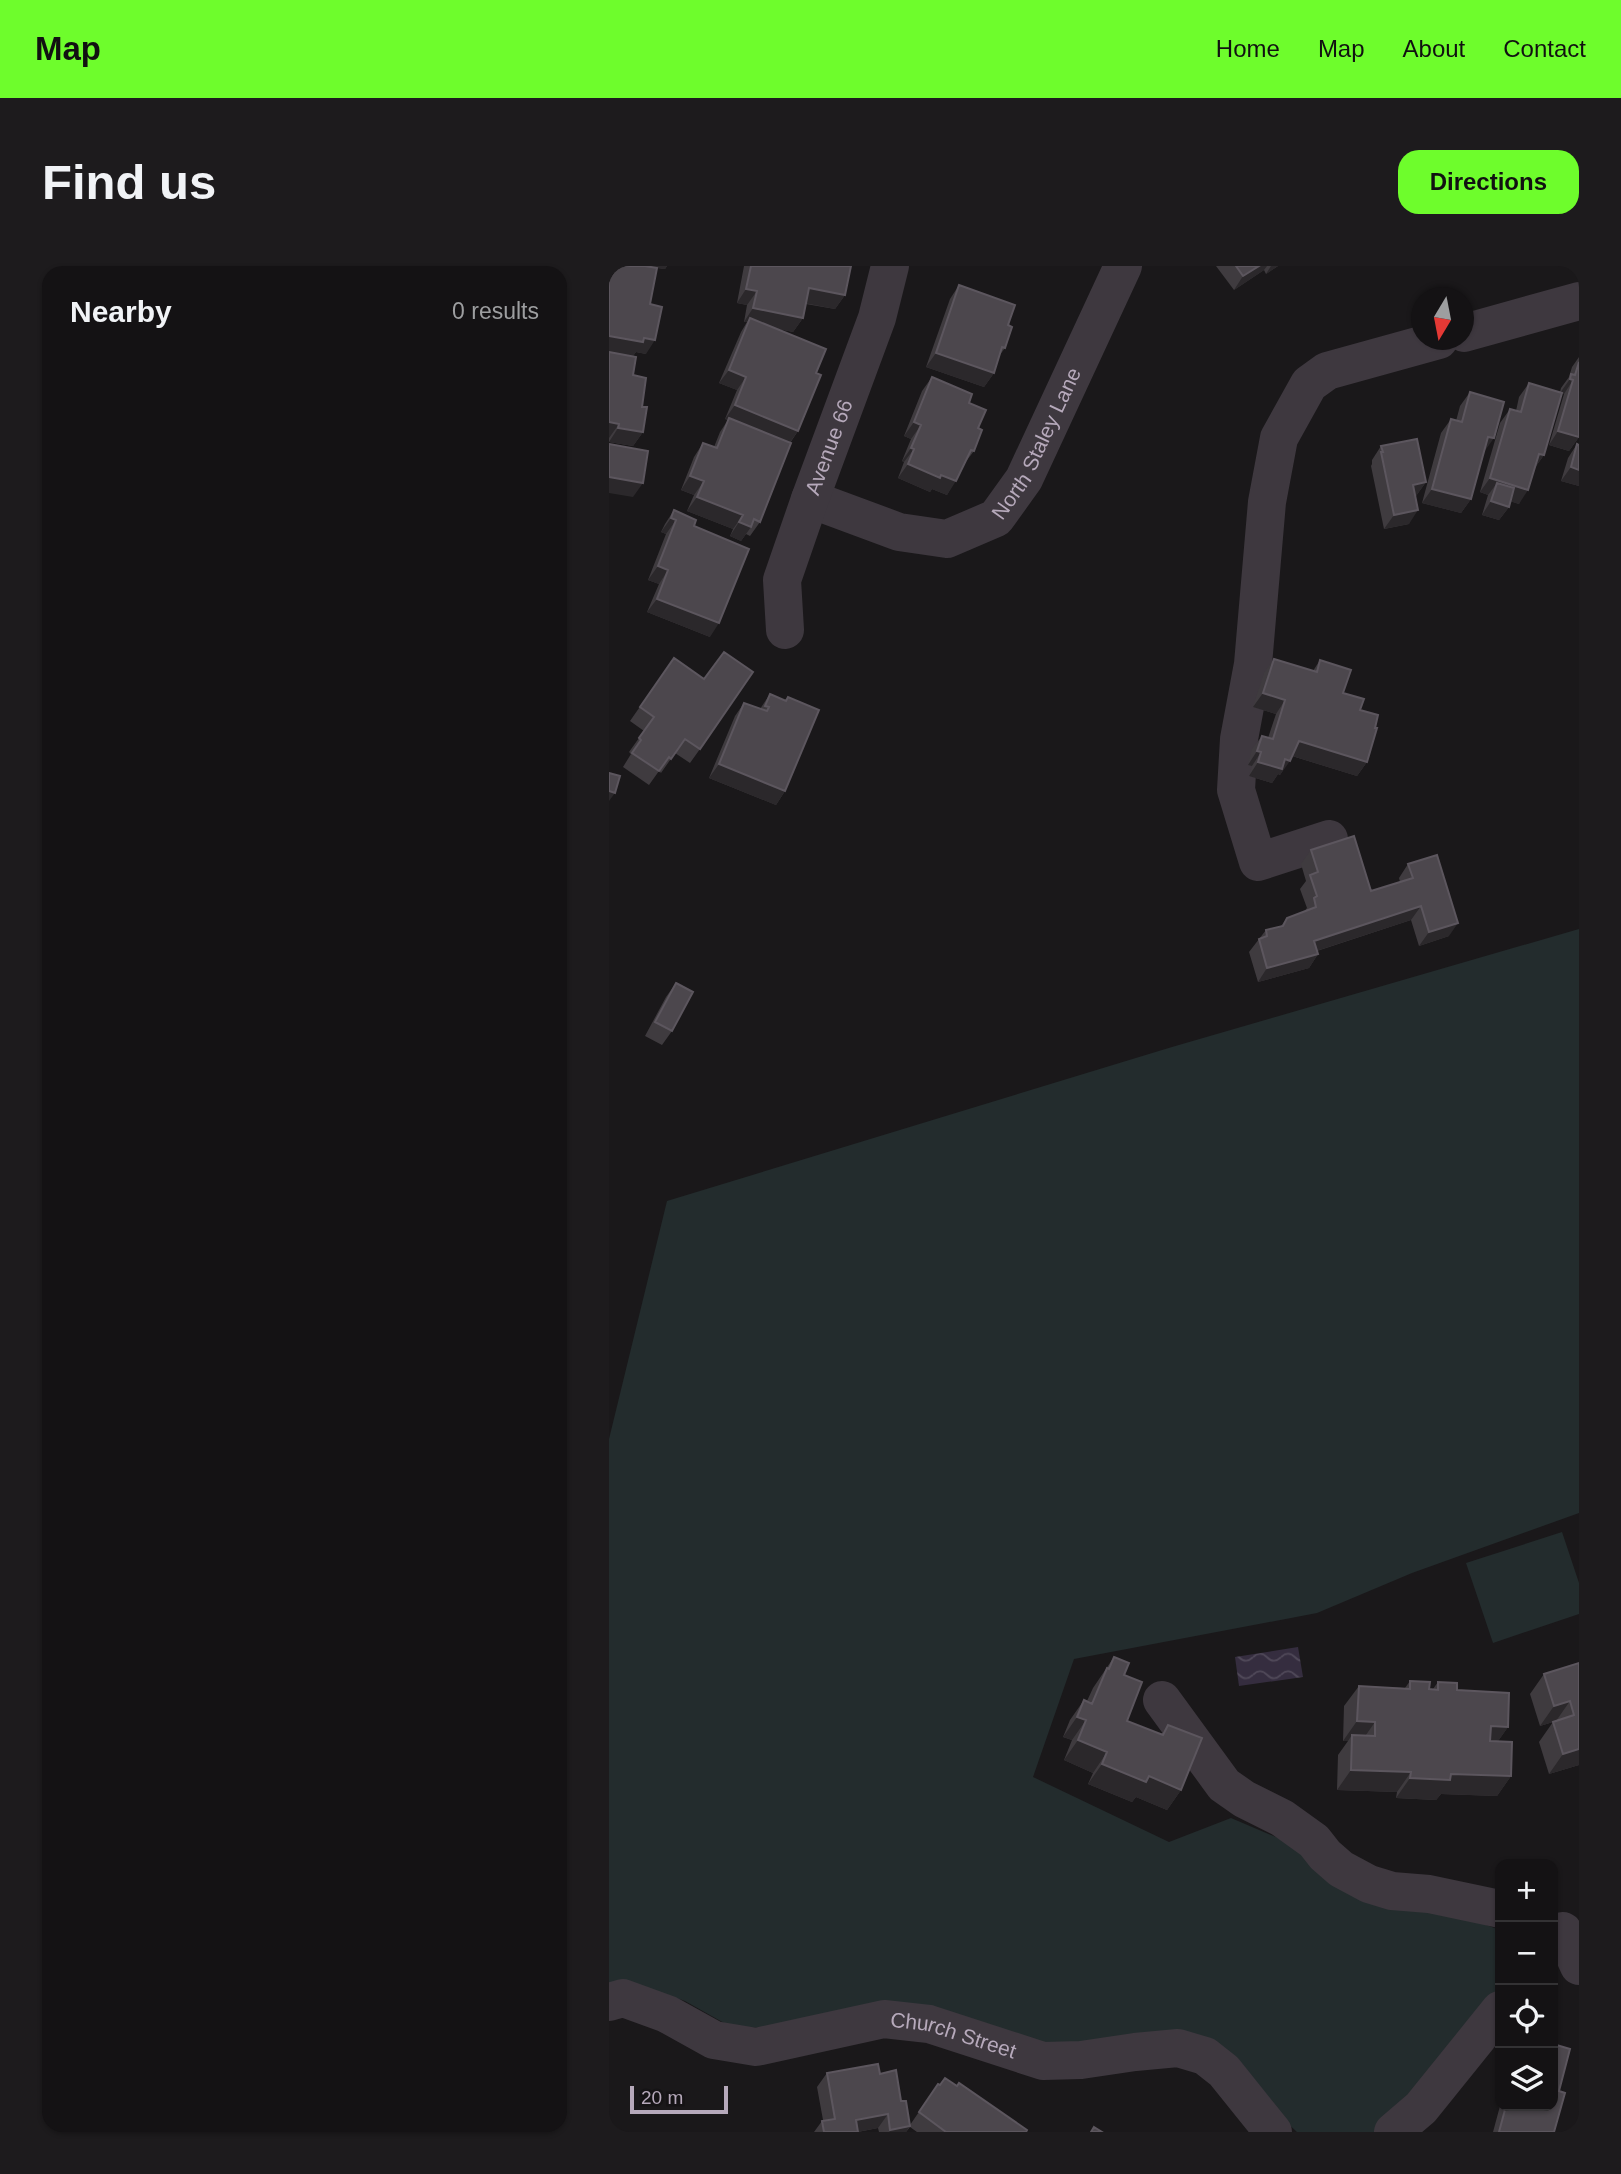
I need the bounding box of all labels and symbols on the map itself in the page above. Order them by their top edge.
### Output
north arrow [1411,287,1474,350]
street label: North Staley Lane [987,364,1085,523]
street label: Avenue 66 [801,396,857,498]
street label: Church Street [889,2008,1019,2063]
scale bar [630,2083,728,2115]

